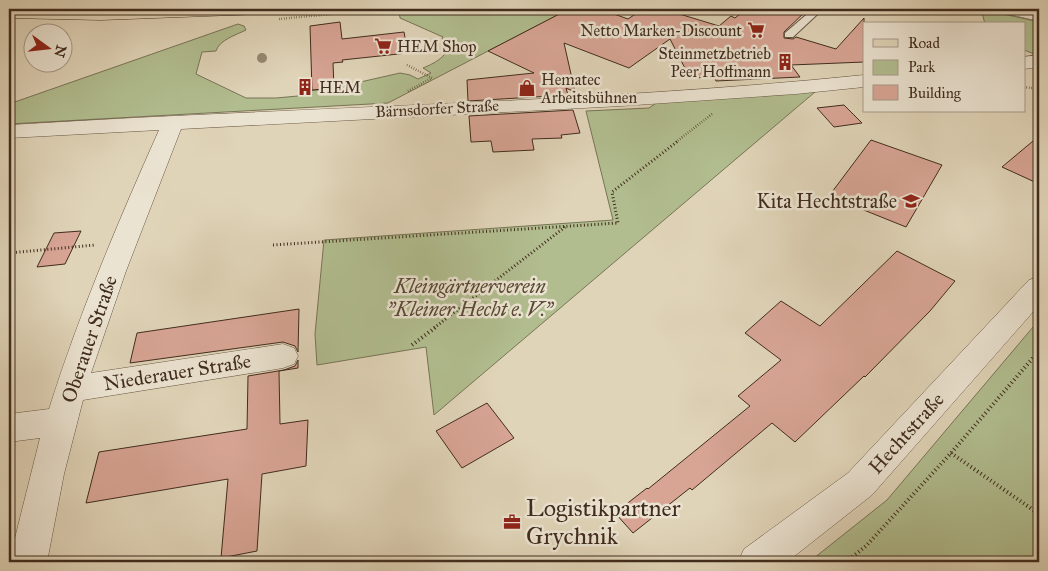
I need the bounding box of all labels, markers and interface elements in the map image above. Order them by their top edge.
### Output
supermarket icon: Netto Marken-Discount [746,20,766,40]
place label: Netto Marken-Discount [580,21,742,40]
north arrow [22,22,72,72]
legend [863,22,1026,112]
text: Road [908,34,940,52]
supermarket icon: HEM Shop [373,36,393,56]
place label: HEM Shop [397,37,476,56]
text: N [50,43,70,59]
place label: Steinmetzbetrieb Peer Hoffmann [658,44,771,81]
building icon: Steinmetzbetrieb Peer Hoffmann [775,52,795,72]
text: Park [908,58,935,76]
place label: Hematec Arbeitsbühnen [540,70,637,107]
building icon: HEM [295,77,315,97]
place label: HEM [319,78,361,97]
shop icon: Hematec Arbeitsbühnen [517,78,537,98]
text: Building [908,84,962,102]
street label: Bärnsdorfer Straße [375,96,500,121]
place label: Kita Hechtstraße [757,189,897,213]
school or university icon: Kita Hechtstraße [901,191,921,211]
street label: Oberauer Straße [56,272,122,406]
park label: Kleingärtnerverein "Kleiner Hecht e. V." [387,274,555,321]
street label: Niederauer Straße [102,348,252,396]
street label: Hechtstraße [863,387,949,479]
place label: Logistikpartner Grychnik [526,493,680,551]
office icon: Logistikpartner Grychnik [502,512,522,532]

